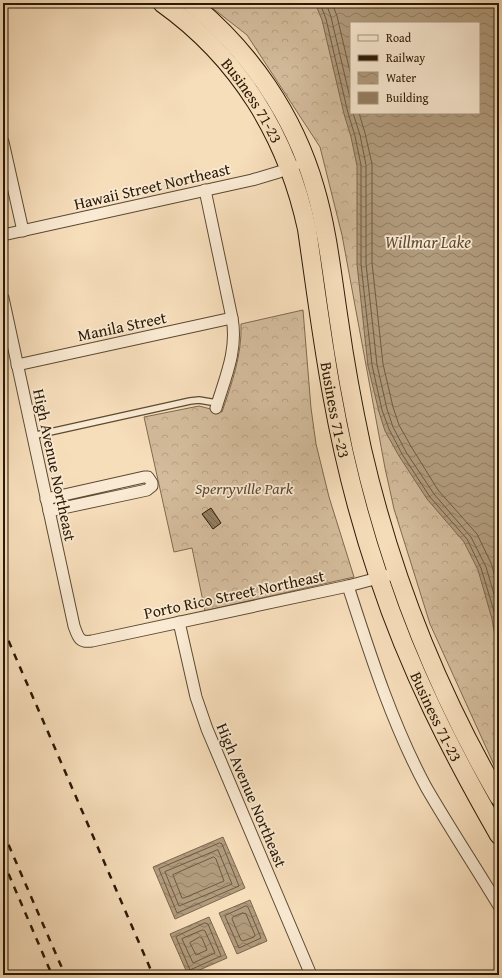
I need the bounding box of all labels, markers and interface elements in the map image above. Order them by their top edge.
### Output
legend [350,22,480,114]
text: Road [386,29,412,46]
text: Railway [386,49,425,66]
street label: Business 71-23 [216,52,289,147]
text: Water [386,69,416,86]
text: Building [386,89,429,106]
street label: Hawaii Street Northeast [71,156,233,216]
water label: Willmar Lake [385,229,471,254]
street label: Manila Street [75,305,169,347]
street label: Business 71-23 [315,360,357,460]
street label: High Avenue Northeast [27,387,83,544]
park label: Sperryville Park [195,476,294,500]
street label: Porto Rico Street Northeast [141,563,327,625]
street label: Business 71-23 [404,668,469,766]
street label: High Avenue Northeast [211,719,294,871]

